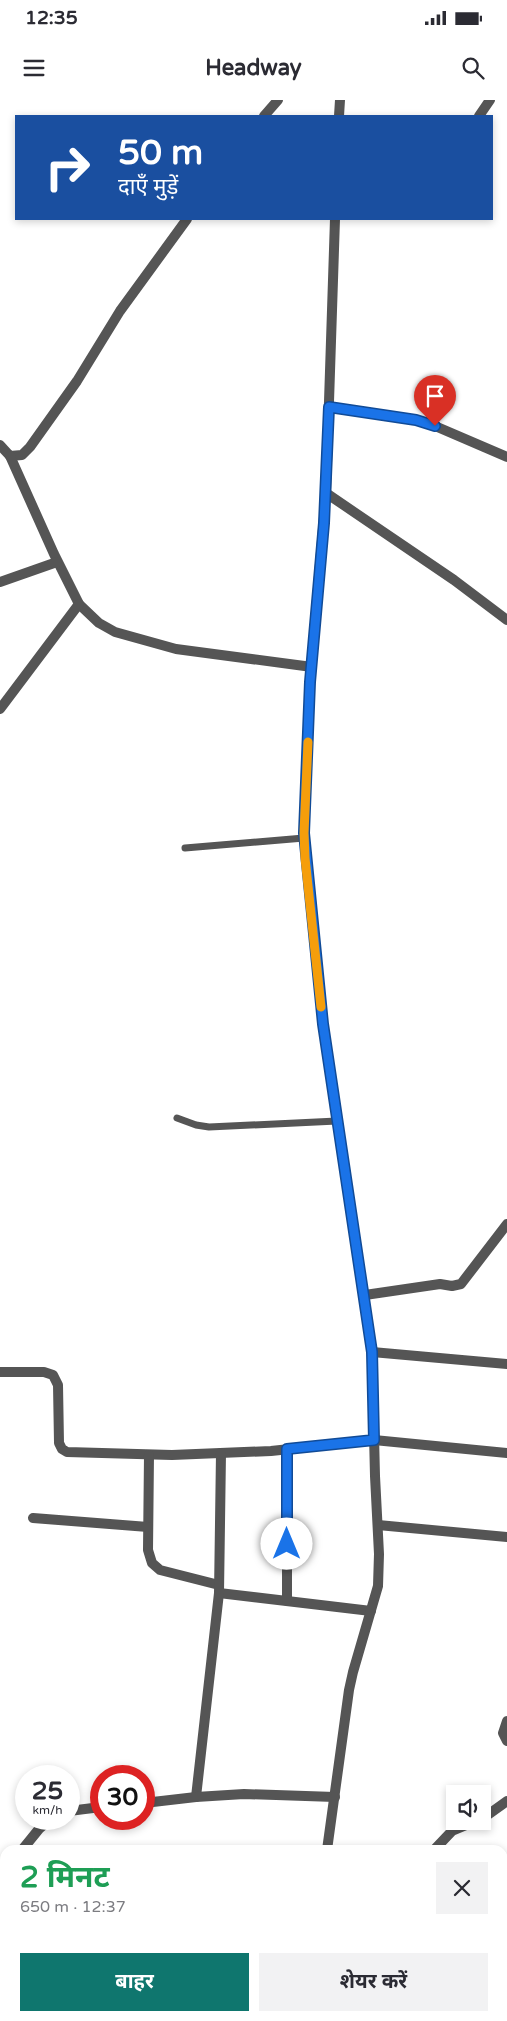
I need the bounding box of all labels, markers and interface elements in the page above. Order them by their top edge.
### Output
text: 12:35 [25,7,78,29]
icon: menu [20,54,48,82]
icon: search [459,54,487,82]
text: Headway [205,55,302,81]
text: 50 m [118,132,203,174]
icon: right [35,135,100,200]
text: दाएँ मुड़ें [118,174,178,200]
pin [414,375,456,426]
icon: arrive [421,382,449,410]
position arrow [260,1517,312,1569]
speed limit sign: 30 [90,1765,155,1830]
text: 25 [32,1776,63,1806]
map controls [446,1785,491,1830]
button: sound [446,1785,491,1830]
text: km/h [32,1803,63,1817]
text: 2 मिनट [20,1859,110,1896]
button: close [436,1862,488,1914]
text: 650 m · 12:37 [20,1897,126,1917]
button: बाहर [20,1953,249,2011]
button: शेयर करें [259,1953,488,2011]

